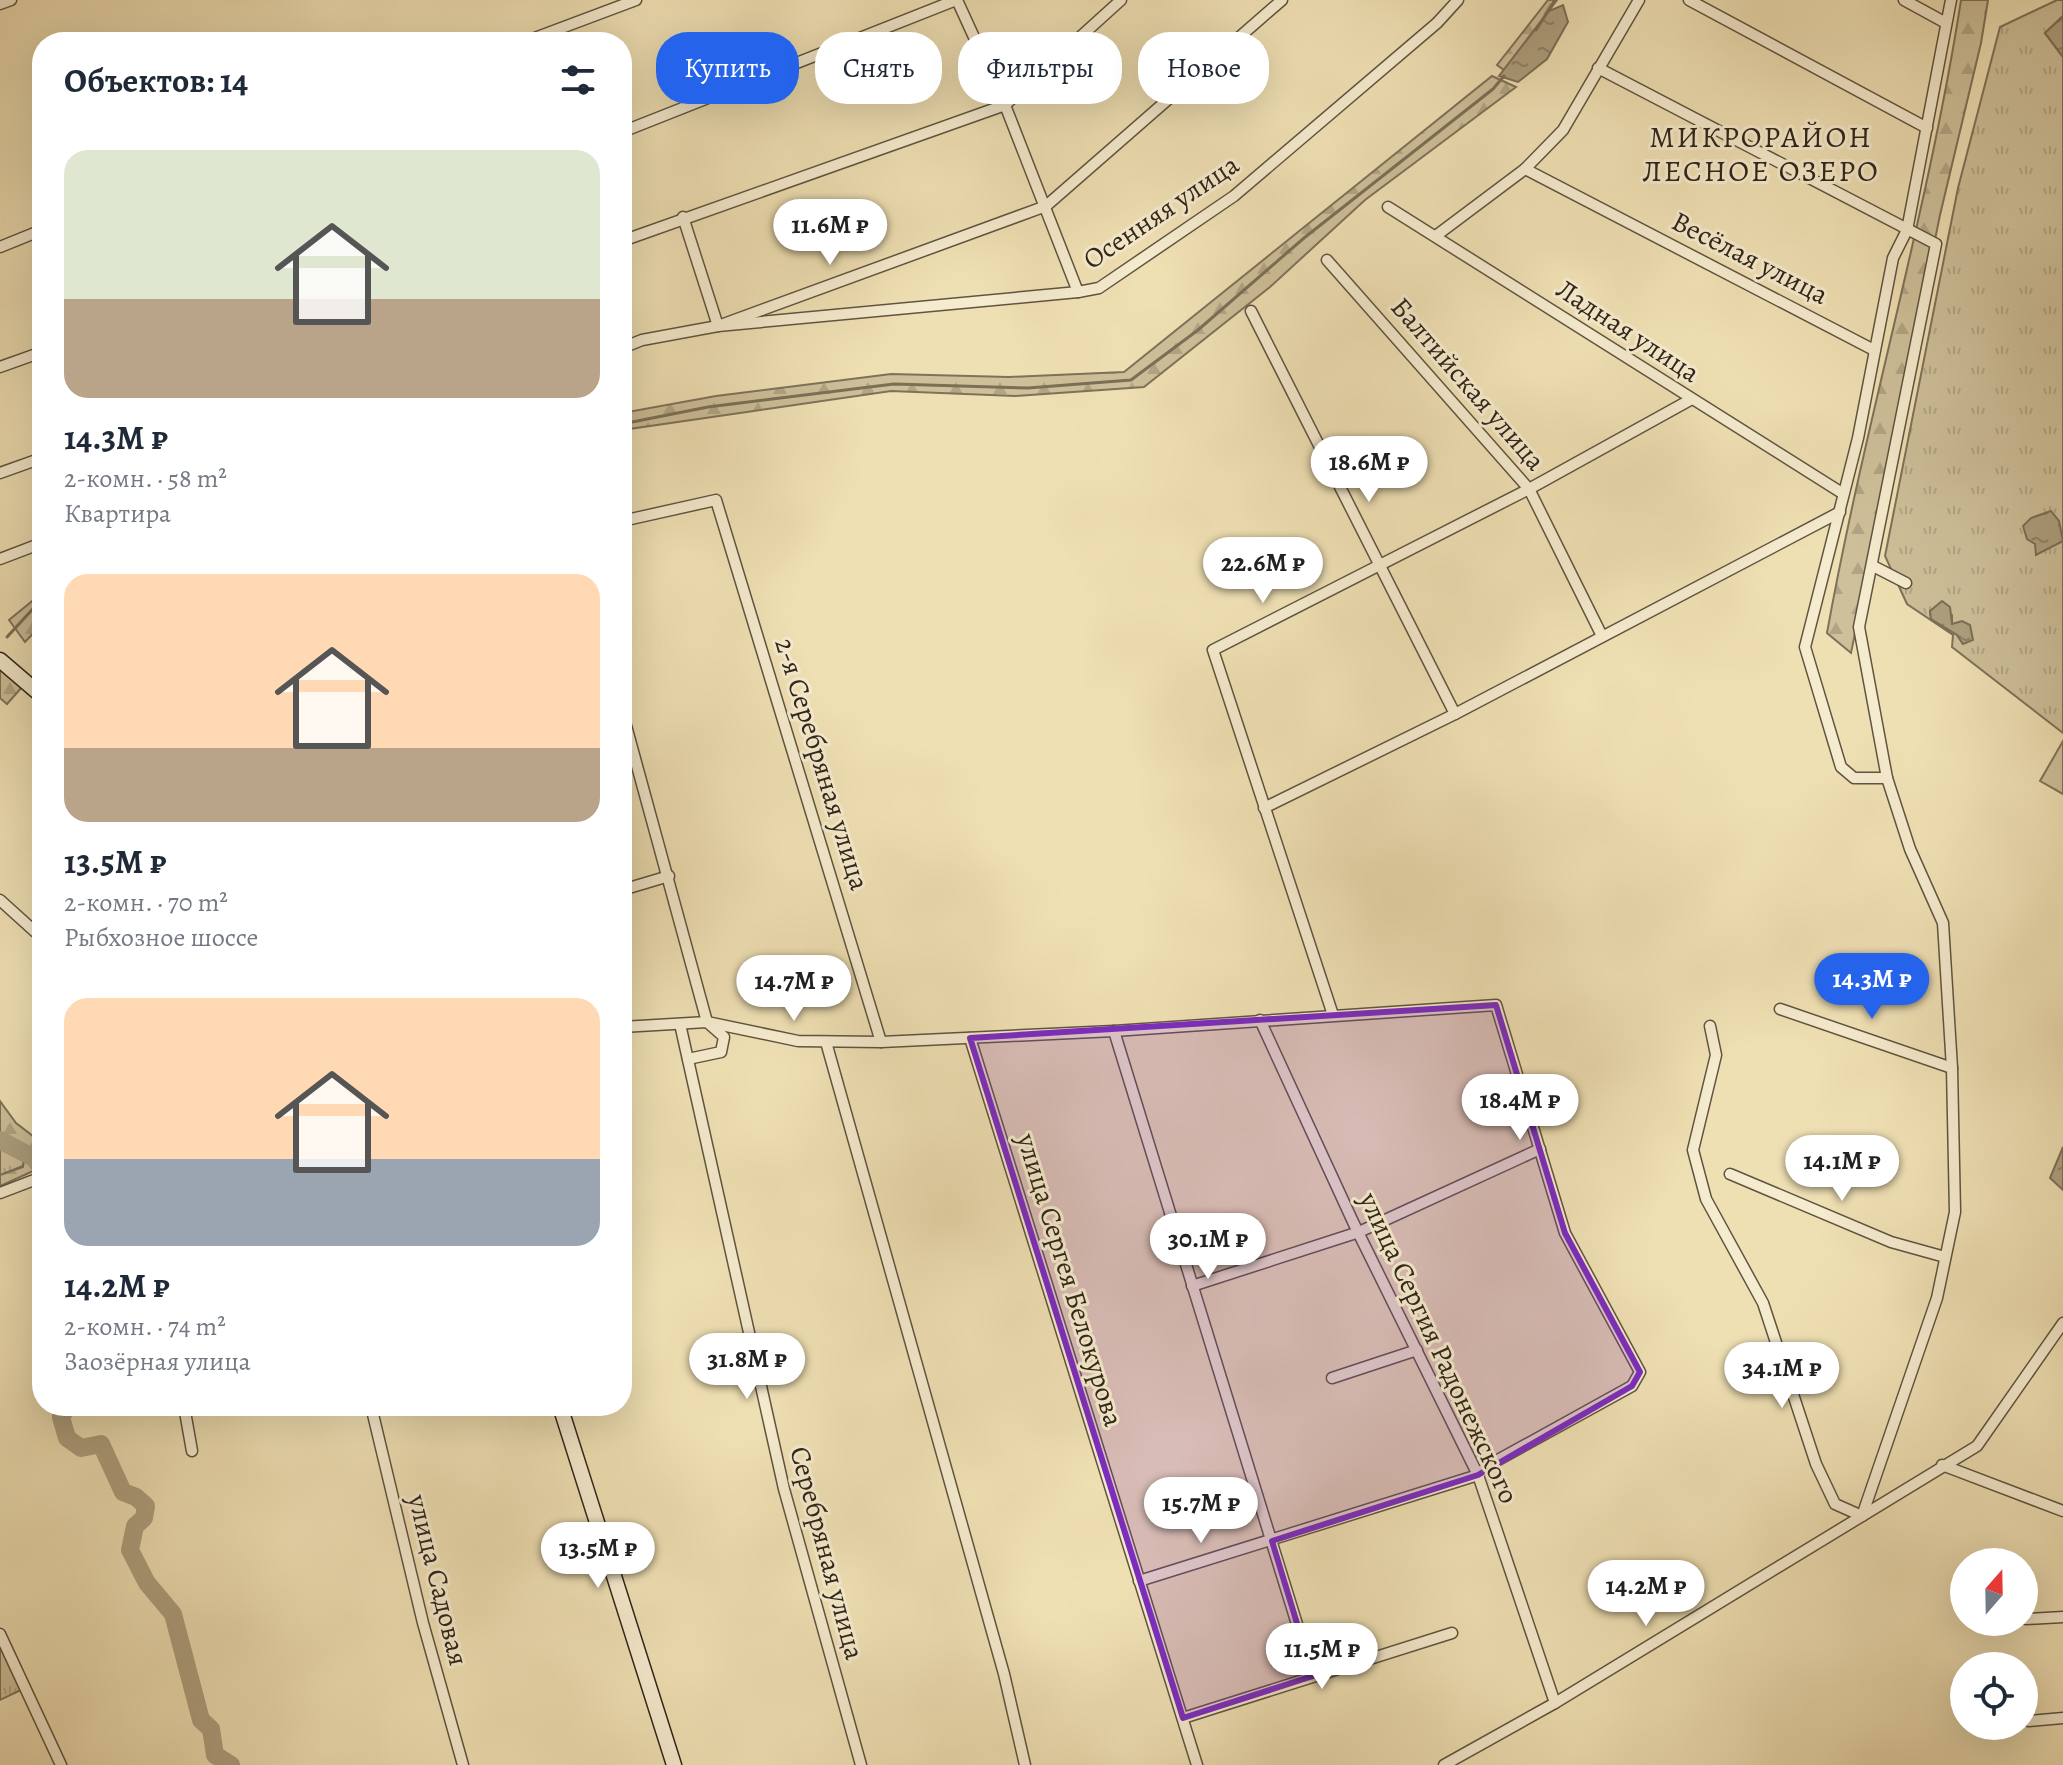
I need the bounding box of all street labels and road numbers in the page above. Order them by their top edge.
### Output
street label: Осенняя улица [1076,146,1247,278]
street label: Весёлая улица [1665,202,1835,314]
street label: Ладная улица [1549,270,1707,392]
street label: Балтийская улица [1382,289,1554,479]
street label: 2-я Серебряная улица [766,633,878,895]
street label: улица Сергея Белокурова [1007,1128,1133,1431]
street label: улица Сергия Радонежского [1350,1185,1528,1510]
street label: Серебряная улица [780,1442,874,1664]
street label: улица Садовая [398,1489,478,1670]

